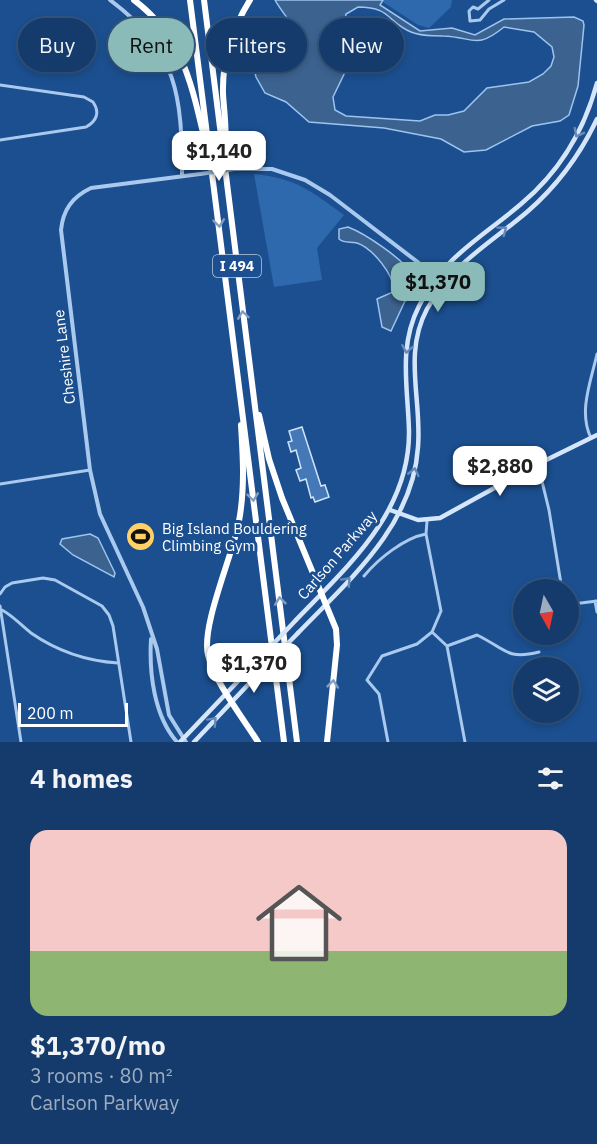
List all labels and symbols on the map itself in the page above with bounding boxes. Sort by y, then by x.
one-way arrow [574,126,585,137]
pin: $1,140 [170,131,268,182]
one-way arrow [212,219,225,228]
one-way arrow [496,226,507,237]
road number: I 494 [213,255,261,277]
pin: $1,370 [389,262,487,313]
street label: Cheshire Lane [49,309,79,405]
one-way arrow [238,310,250,319]
one-way arrow [401,344,414,354]
pin: $2,880 [451,446,549,497]
one-way arrow [407,467,420,477]
one-way arrow [247,492,259,502]
street label: Carlson Parkway [293,506,381,603]
place label: Big Island Bouldering Climbing Gym [162,519,307,555]
sports icon: Big Island Bouldering Climbing Gym [125,521,157,553]
one-way arrow [339,577,350,588]
north arrow [513,579,579,645]
one-way arrow [274,596,286,605]
pin: $1,370 [205,643,303,694]
one-way arrow [326,679,339,688]
scale bar [18,700,128,728]
one-way arrow [206,718,217,728]

